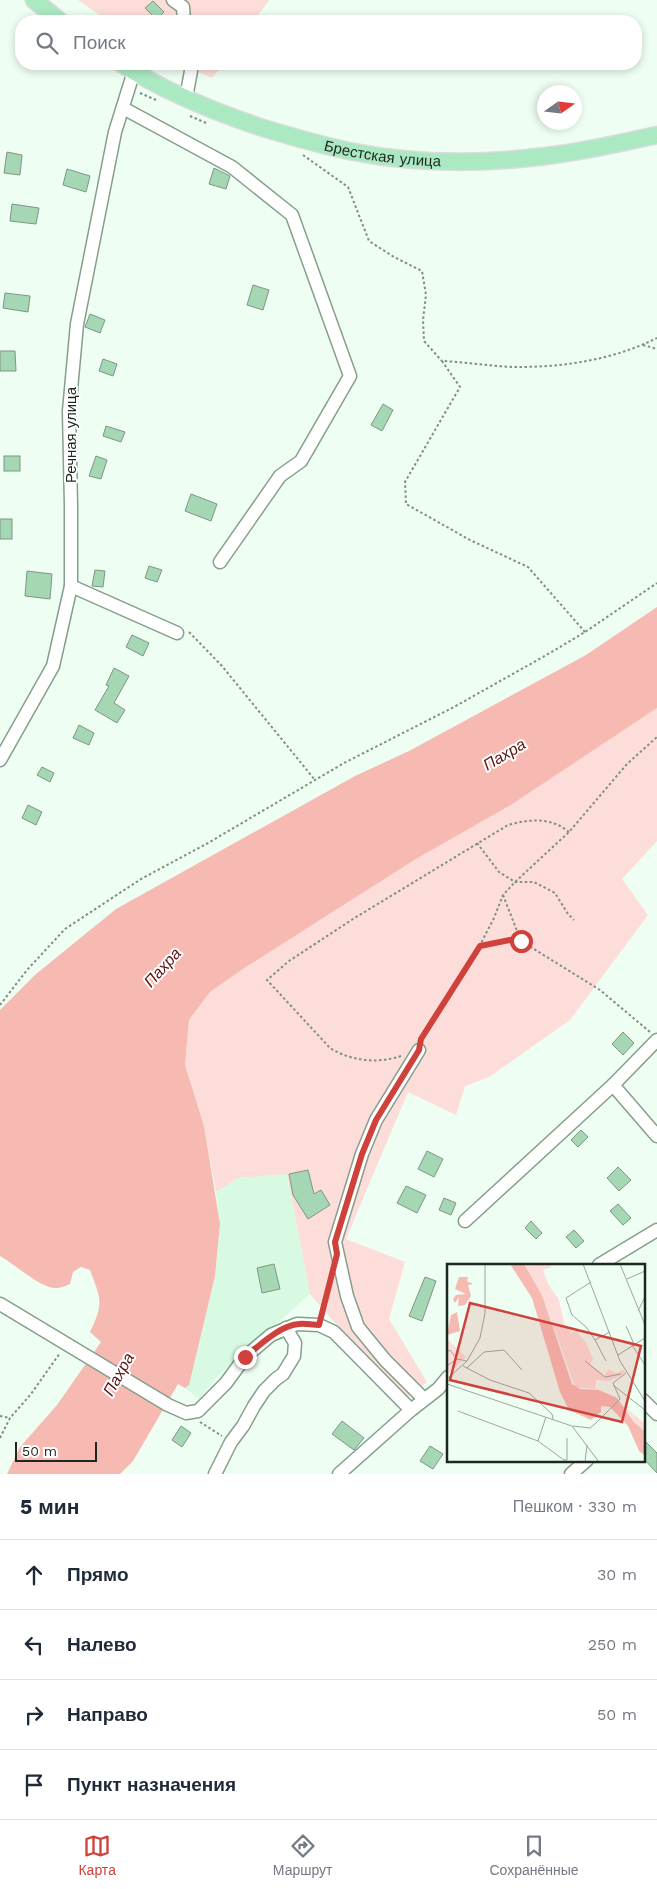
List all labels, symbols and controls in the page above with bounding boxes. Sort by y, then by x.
search box [15,15,642,70]
icon: search [33,29,61,57]
text: Поиск [73,31,126,54]
north arrow [537,85,582,130]
street label: Брестская улица [322,137,442,170]
street label: Речная улица [62,386,80,483]
water label: Пахра [480,734,529,774]
route start [510,930,533,953]
water label: Пахра [140,944,185,991]
inset map [447,1264,644,1462]
route end [234,1346,257,1369]
water label: Пахра [99,1349,138,1399]
scale bar [15,1439,98,1462]
text: 50 m [22,1443,57,1459]
text: 5 мин [20,1494,79,1519]
text: Пешком · 330 m [513,1497,637,1516]
icon: ahead [20,1561,48,1589]
text: Прямо [67,1563,129,1586]
text: 30 m [597,1565,637,1584]
icon: left [20,1631,48,1659]
text: Налево [67,1633,137,1656]
text: 250 m [588,1635,637,1654]
icon: right [20,1701,48,1729]
text: Направо [67,1703,148,1726]
text: 50 m [597,1705,637,1724]
icon: arrive [20,1771,48,1799]
text: Пункт назначения [67,1773,236,1796]
tab: Карта [78,1832,116,1878]
tab: Маршрут [273,1832,333,1878]
tab: Сохранённые [489,1832,579,1878]

